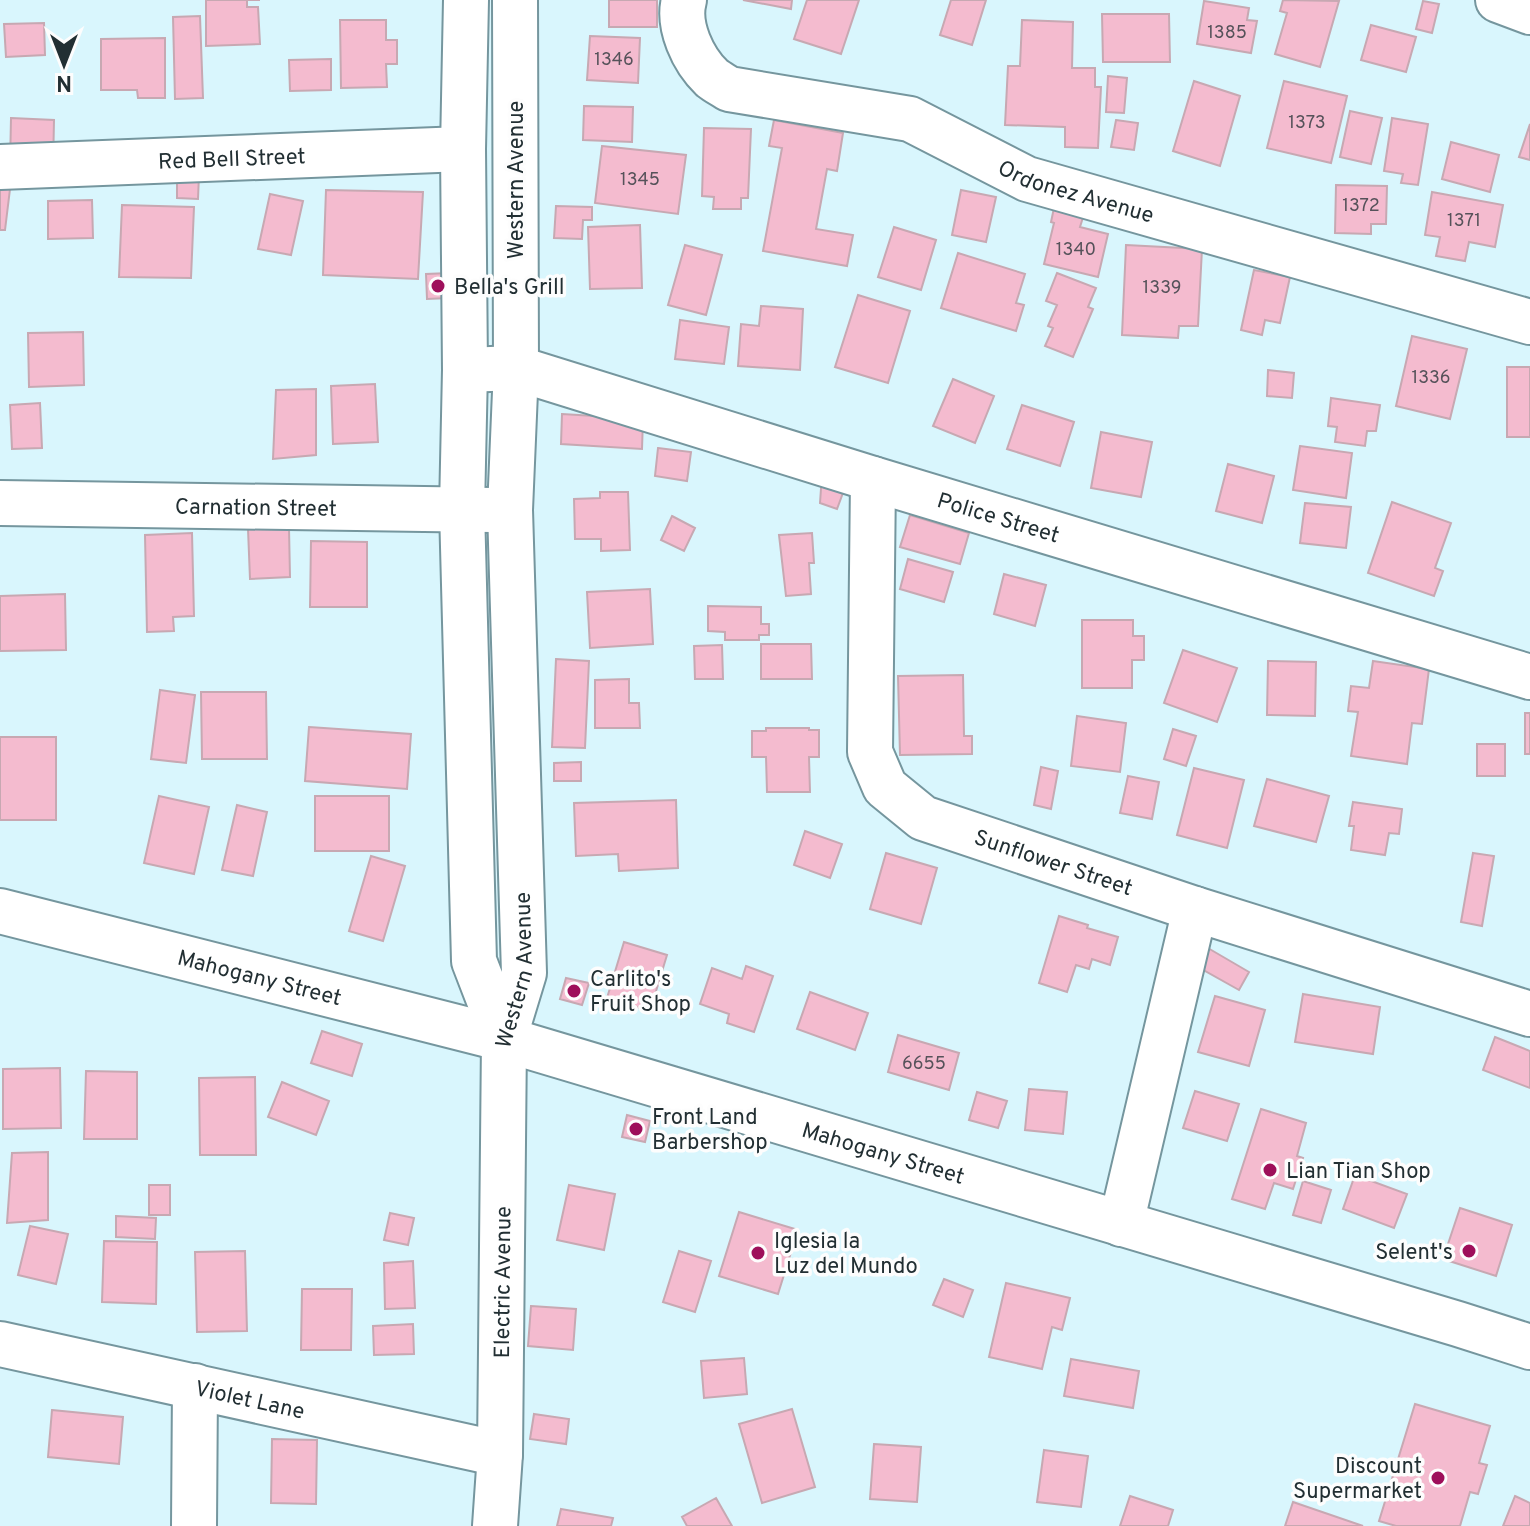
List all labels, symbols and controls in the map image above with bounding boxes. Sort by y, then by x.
house number: 1385 [1207,22,1247,45]
north arrow [24,24,104,104]
house number: 1346 [594,49,634,72]
text: N [56,68,72,95]
street label: Western Avenue [504,101,531,259]
house number: 1373 [1288,112,1326,135]
street label: Red Bell Street [158,144,306,177]
street label: Ordonez Avenue [993,155,1157,230]
house number: 1345 [620,169,660,192]
house number: 1372 [1342,195,1380,218]
house number: 1371 [1447,210,1481,233]
house number: 1340 [1056,239,1096,262]
place label: Bella's Grill [454,275,564,302]
marker: Bella's Grill [429,277,447,295]
house number: 1339 [1143,277,1181,300]
house number: 1336 [1411,367,1451,390]
street label: Police Street [933,488,1062,550]
street label: Carnation Street [175,494,337,524]
street label: Sunflower Street [970,825,1136,903]
street label: Western Avenue [491,891,540,1052]
street label: Mahogany Street [174,946,344,1013]
place label: Carlito's Fruit Shop [590,967,691,1019]
marker: Carlito's Fruit Shop [565,982,583,1000]
house number: 6655 [902,1053,946,1076]
place label: Front Land Barbershop [652,1105,768,1157]
street label: Mahogany Street [798,1118,967,1192]
marker: Front Land Barbershop [627,1120,645,1138]
place label: Lian Tian Shop [1286,1159,1431,1186]
marker: Lian Tian Shop [1261,1161,1279,1179]
street label: Electric Avenue [490,1206,518,1358]
place label: Iglesia la Luz del Mundo [774,1229,918,1281]
place label: Selent's [1375,1240,1453,1267]
marker: Selent's [1460,1242,1478,1260]
marker: Iglesia la Luz del Mundo [749,1244,767,1262]
street label: Violet Lane [192,1376,307,1427]
place label: Discount Supermarket [1293,1454,1422,1506]
marker: Discount Supermarket [1429,1469,1447,1487]

